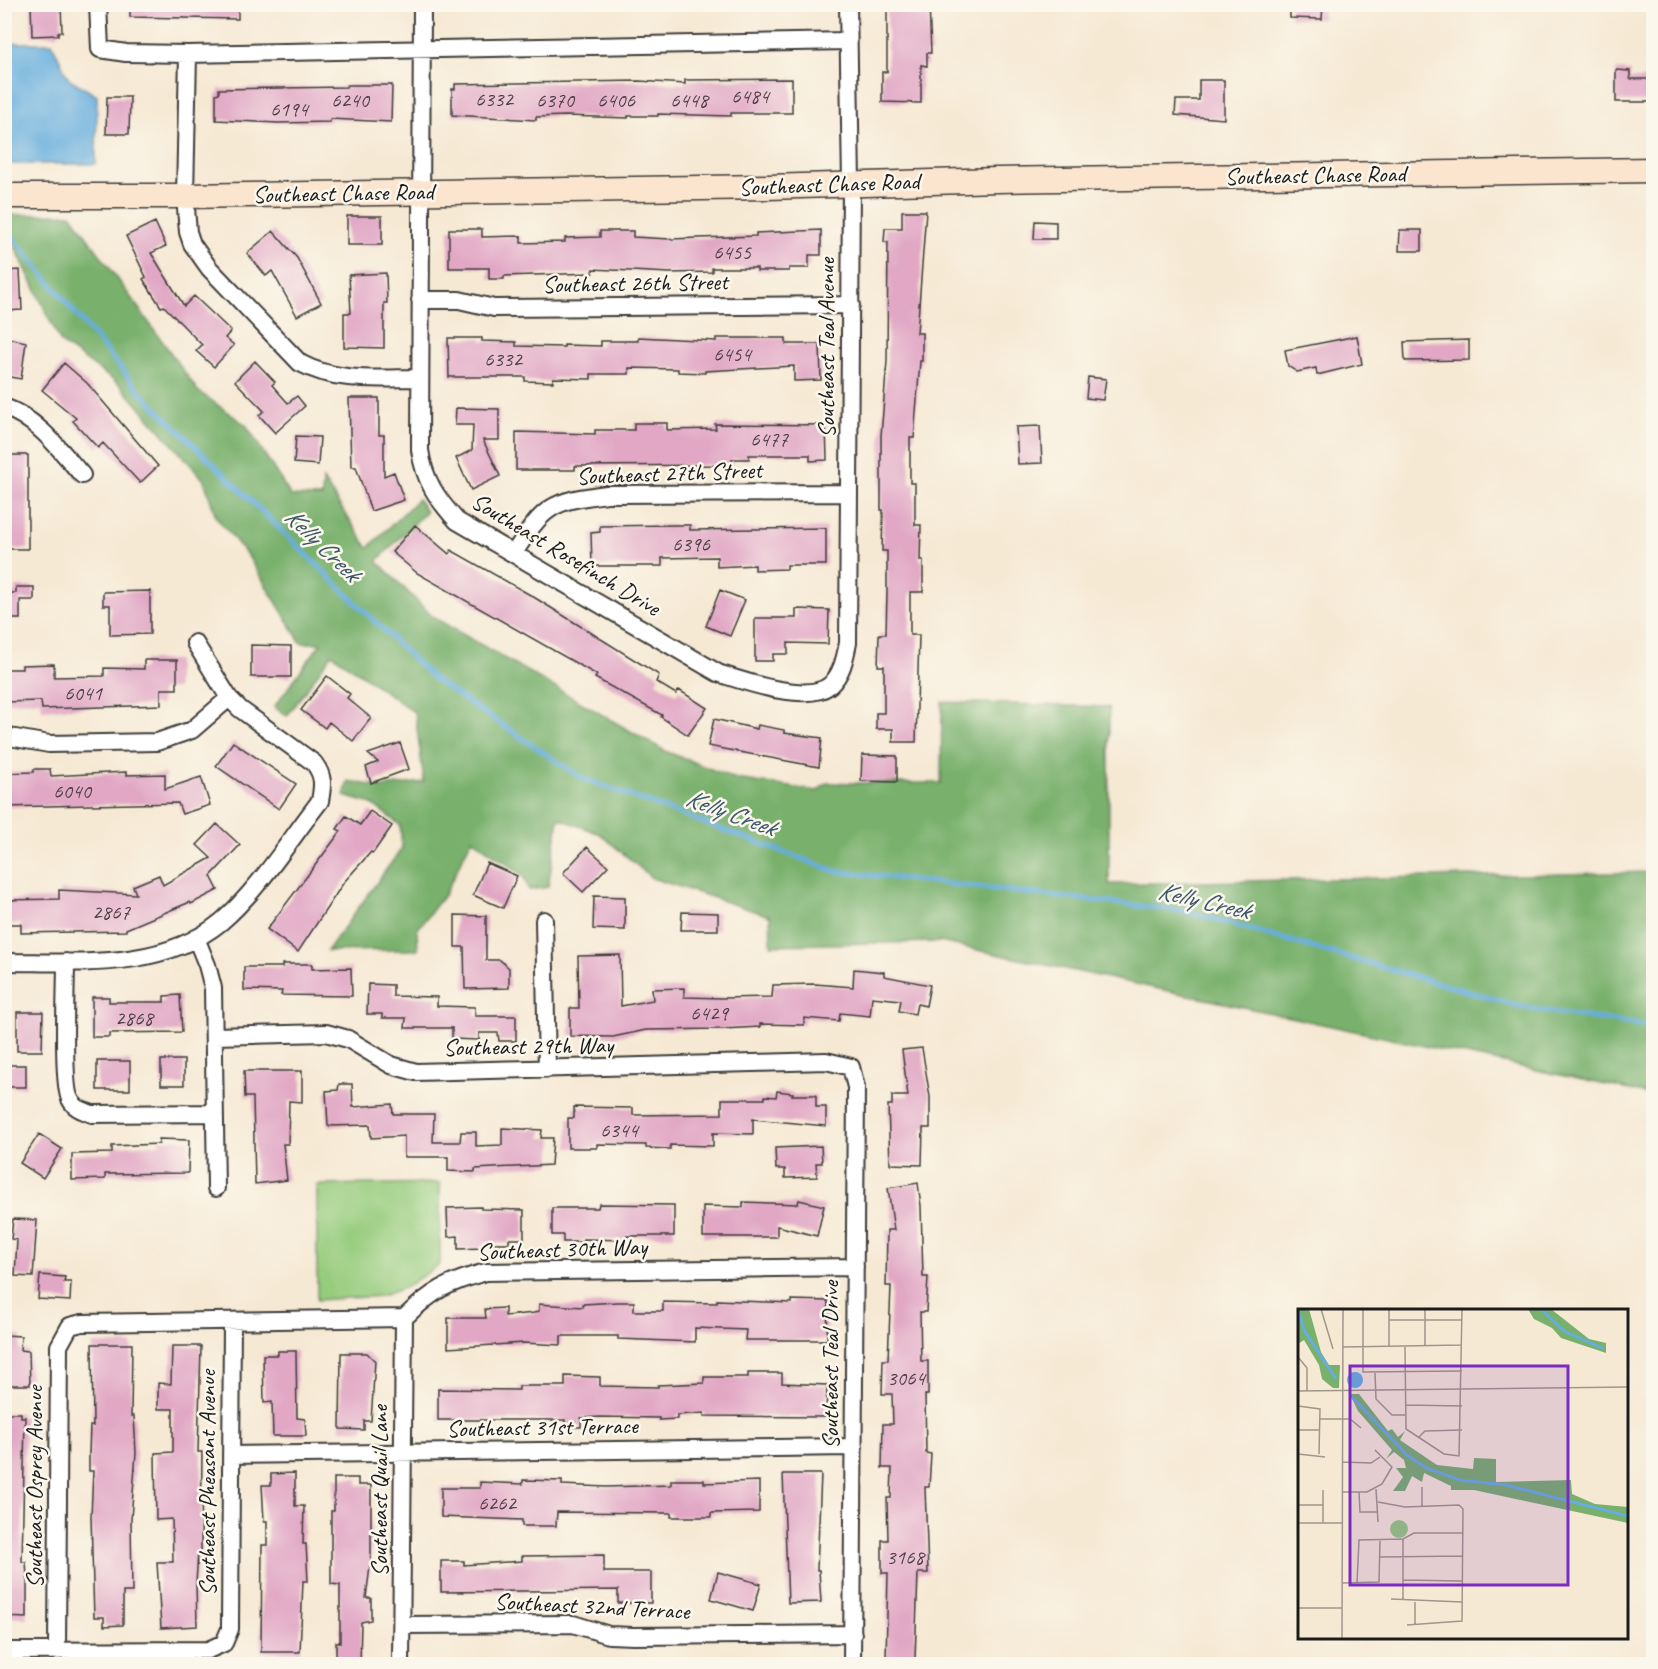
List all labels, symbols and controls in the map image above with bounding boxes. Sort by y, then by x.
house number: 6484 [731,83,771,109]
house number: 6332 [475,86,514,112]
house number: 6240 [331,87,370,113]
house number: 6370 [536,87,575,113]
house number: 6406 [597,87,635,113]
house number: 6448 [670,87,710,113]
house number: 6194 [270,96,310,122]
street label: Southeast Chase Road [1224,158,1409,192]
street label: Southeast Chase Road [738,166,924,202]
street label: Southeast Chase Road [252,176,437,210]
house number: 6455 [713,239,752,265]
street label: Southeast Teal Avenue [811,256,841,438]
street label: Southeast 26th Street [542,266,730,300]
house number: 6454 [713,341,753,367]
house number: 6332 [484,346,523,372]
house number: 6477 [750,426,789,452]
street label: Southeast 27th Street [576,455,764,491]
street label: Southeast Rosefinch Drive [466,486,668,623]
water label: Kelly Creek [278,500,371,592]
house number: 6396 [672,531,710,557]
house number: 6041 [64,680,103,706]
house number: 6040 [53,778,92,804]
water label: Kelly Creek [682,781,784,845]
water label: Kelly Creek [1155,874,1257,928]
house number: 2867 [92,899,131,925]
house number: 6429 [690,1000,729,1026]
house number: 2868 [115,1005,155,1031]
street label: Southeast 29th Way [443,1029,615,1062]
house number: 6344 [600,1117,640,1143]
street label: Southeast 30th Way [477,1231,649,1267]
street label: Southeast Teal Drive [815,1279,845,1449]
inset map [1298,1309,1628,1639]
house number: 3064 [887,1365,927,1391]
street label: Southeast Pheasant Avenue [192,1368,222,1596]
street label: Southeast Osprey Avenue [19,1383,49,1588]
street label: Southeast Quail Lane [364,1403,394,1577]
street label: Southeast 31st Terrace [446,1410,640,1444]
house number: 6262 [478,1490,517,1516]
house number: 3168 [886,1544,926,1570]
street label: Southeast 32nd Terrace [494,1586,692,1626]

